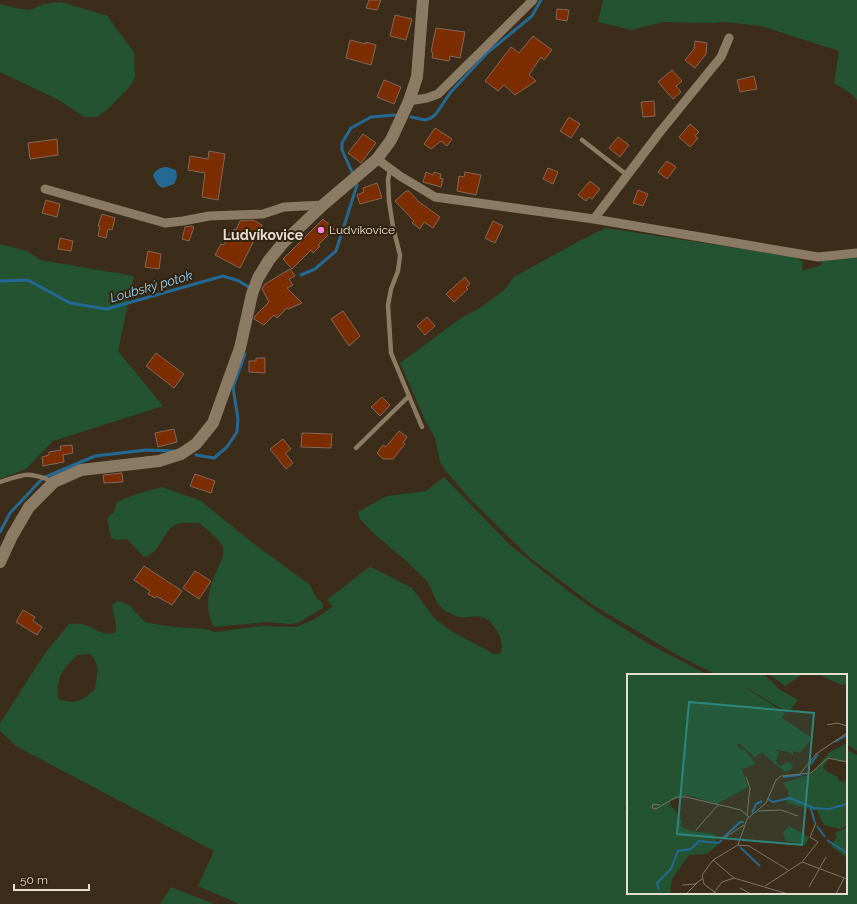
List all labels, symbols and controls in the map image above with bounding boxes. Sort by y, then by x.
place label: Ludvíkovice [329,223,395,237]
marker: Ludvíkovice [316,225,326,235]
district label: Ludvíkovice [223,227,304,243]
water label: Loubský potok [108,268,194,305]
inset map [627,674,847,894]
scale bar [14,866,89,892]
text: 50 m [20,873,48,887]

